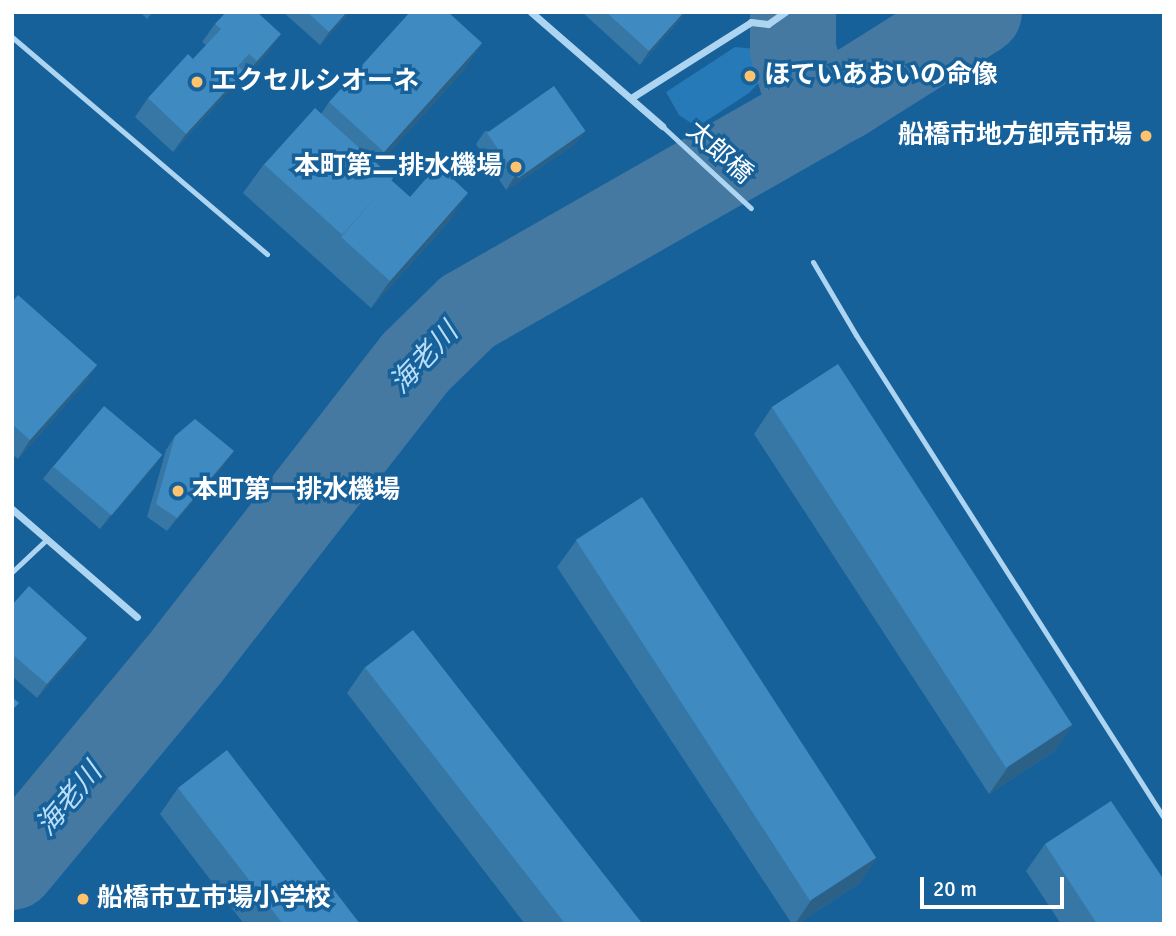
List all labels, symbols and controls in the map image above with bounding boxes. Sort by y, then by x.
place label: ほていあおいの命像 [764,60,998,92]
place label: エクセルシオーネ [211,66,419,98]
marker: ほていあおいの命像 [742,68,758,84]
marker: エクセルシオーネ [189,74,205,90]
street label: 太郎橋 [680,115,758,191]
place label: 船橋市地方卸売市場 [898,120,1132,152]
marker: 船橋市地方卸売市場 [1138,128,1154,144]
place label: 本町第二排水機場 [294,151,502,183]
marker: 本町第二排水機場 [508,159,524,175]
water label: 海老川 [383,316,465,400]
place label: 本町第一排水機場 [192,475,400,507]
marker: 本町第一排水機場 [170,483,186,499]
water label: 海老川 [29,756,109,842]
scale bar [924,862,1068,906]
text: 20 m [933,876,977,902]
place label: 船橋市立市場小学校 [97,883,331,915]
marker: 船橋市立市場小学校 [75,891,91,907]

